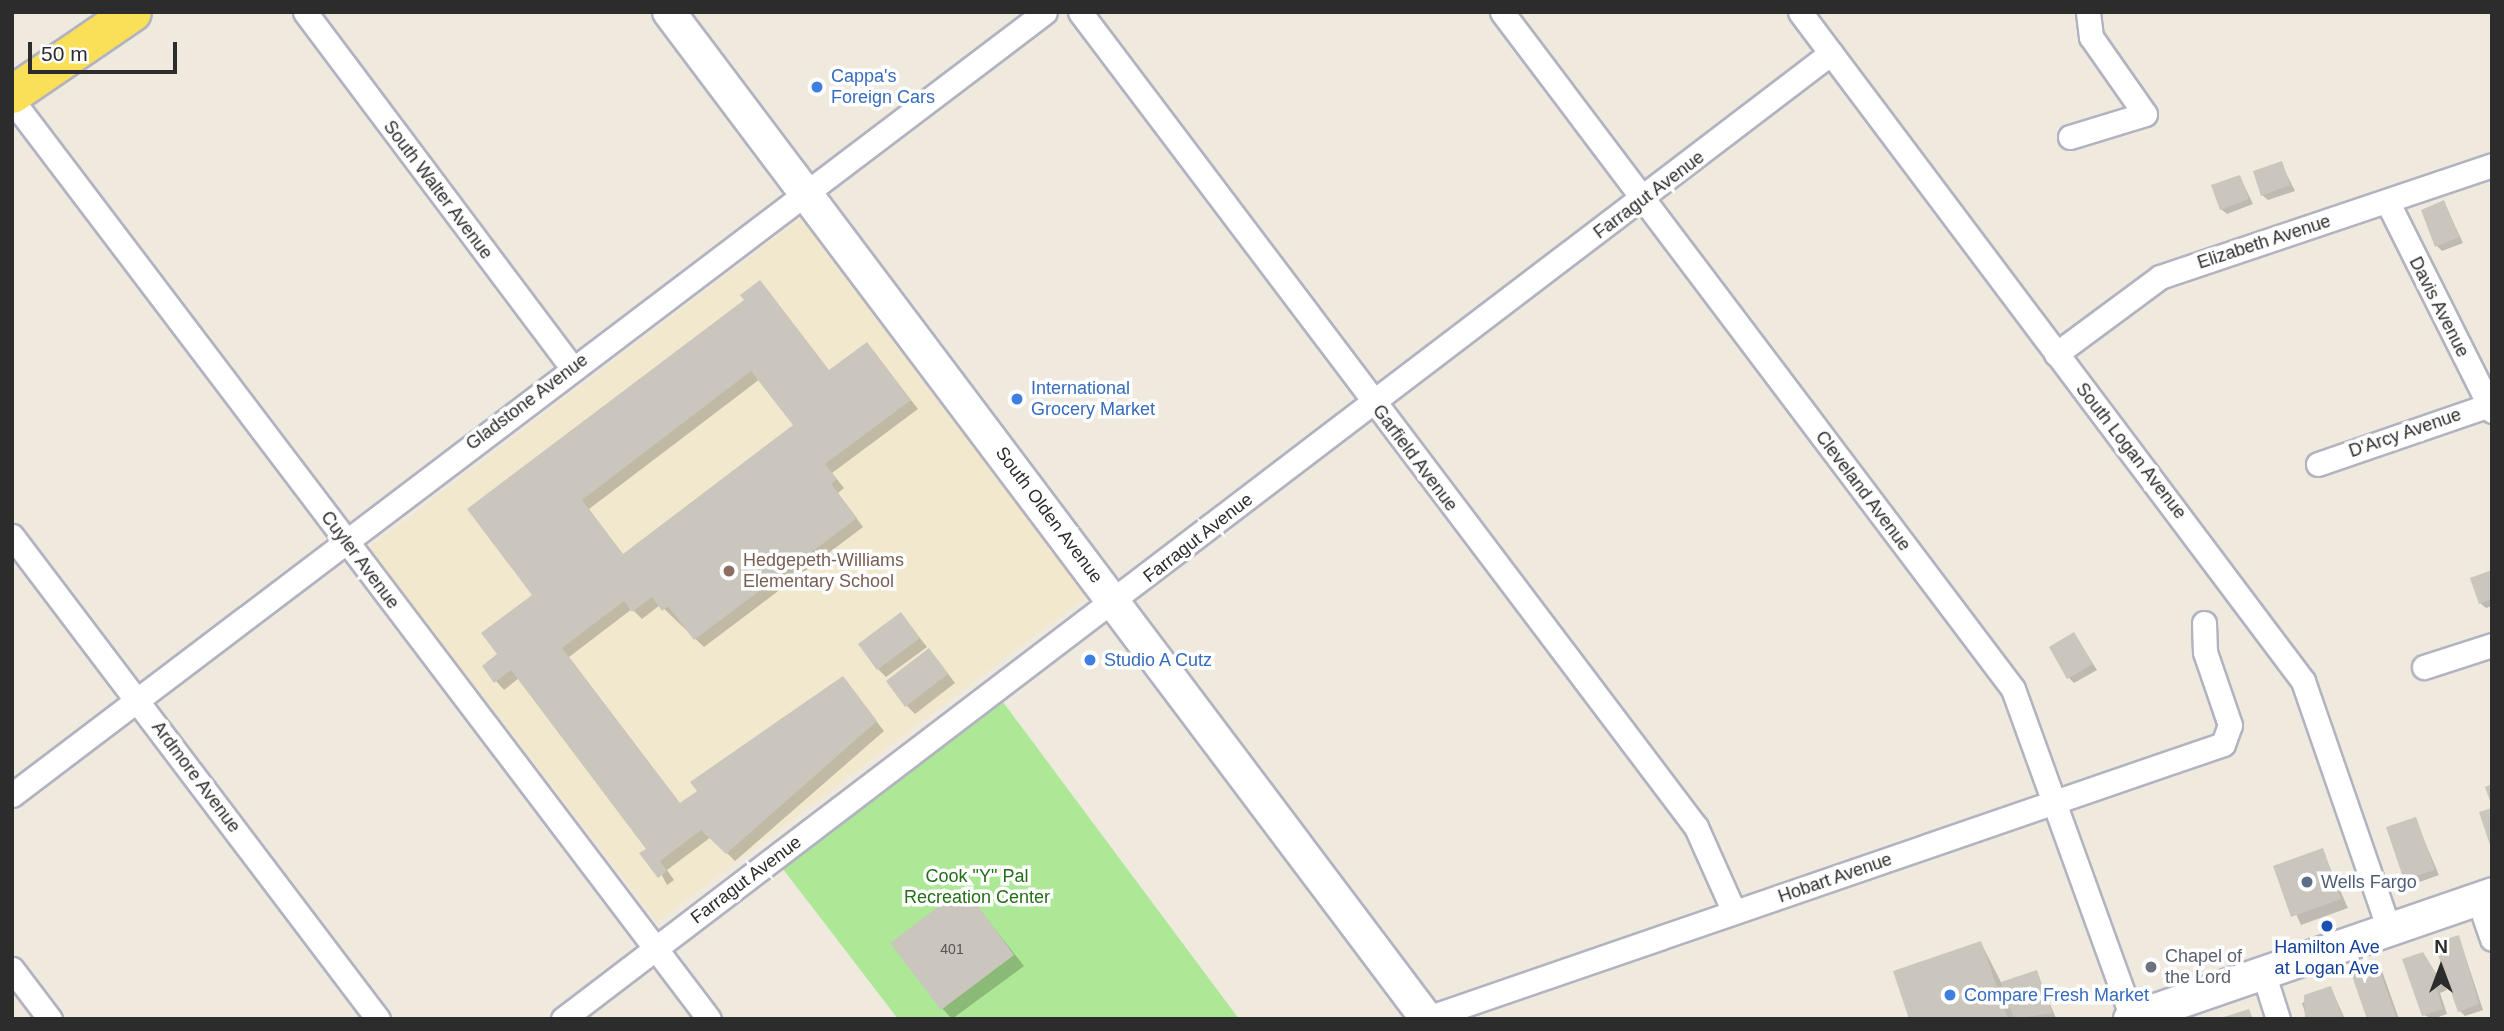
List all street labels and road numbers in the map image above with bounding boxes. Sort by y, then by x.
street label: South Walter Avenue [378,116,498,264]
street label: Farragut Avenue [1589,146,1709,244]
street label: Elizabeth Avenue [2194,210,2334,274]
street label: Davis Avenue [2404,253,2474,361]
street label: Gladstone Avenue [461,349,593,455]
street label: South Logan Avenue [2071,378,2191,524]
street label: Garfield Avenue [1368,400,1462,516]
street label: D'Arcy Avenue [2346,404,2464,462]
street label: Cleveland Avenue [1811,426,1915,556]
street label: South Olden Avenue [990,442,1108,588]
street label: Farragut Avenue [1139,488,1257,588]
street label: Cuyler Avenue [316,506,404,614]
street label: Ardmore Avenue [147,717,245,837]
street label: Farragut Avenue [686,831,806,929]
street label: Hobart Avenue [1775,848,1895,908]

